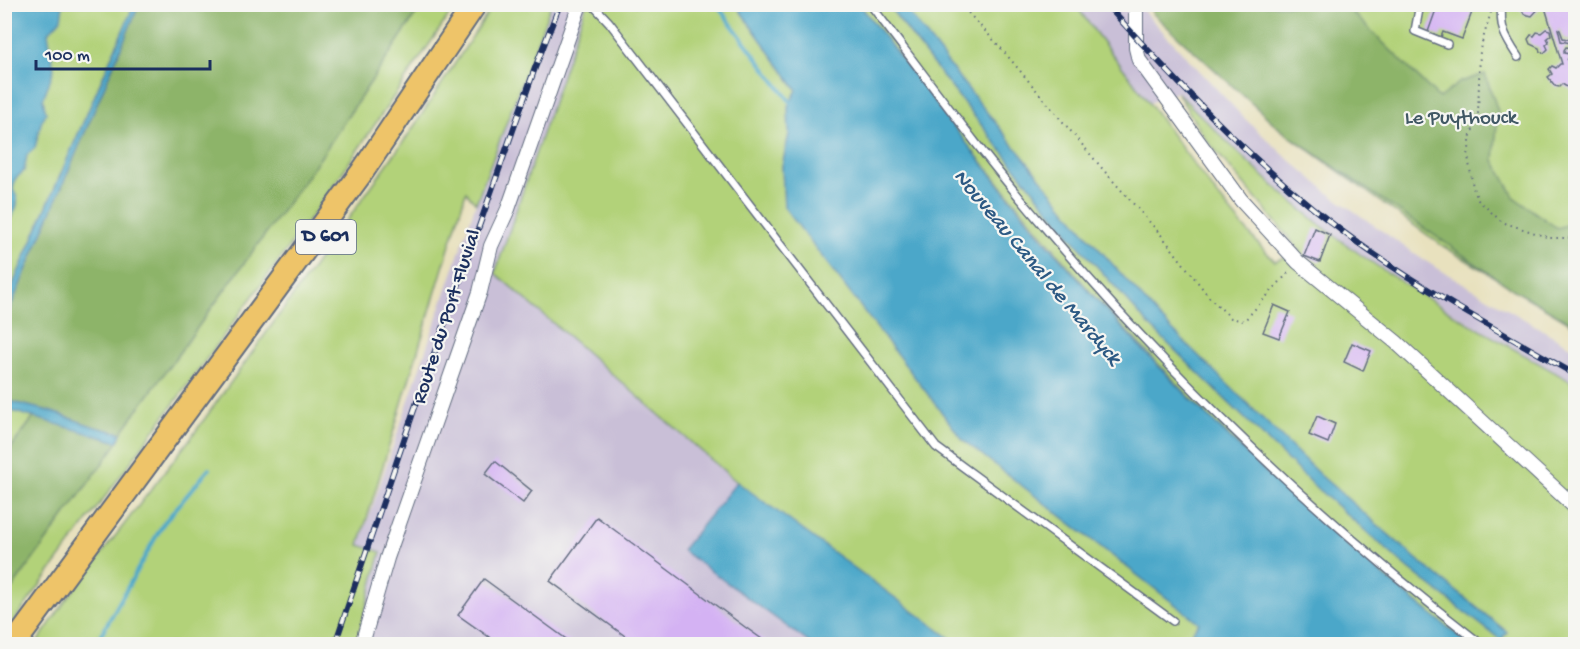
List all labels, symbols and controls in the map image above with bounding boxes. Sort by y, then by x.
scale bar [36,33,210,71]
text: 100 m [44,46,90,67]
park label: Le Puythouck [1405,107,1520,132]
water label: Nouveau Canal de Mardyck [946,165,1127,373]
road number: D 601 [296,220,356,254]
street label: Route du Port Fluvial [408,227,488,407]

